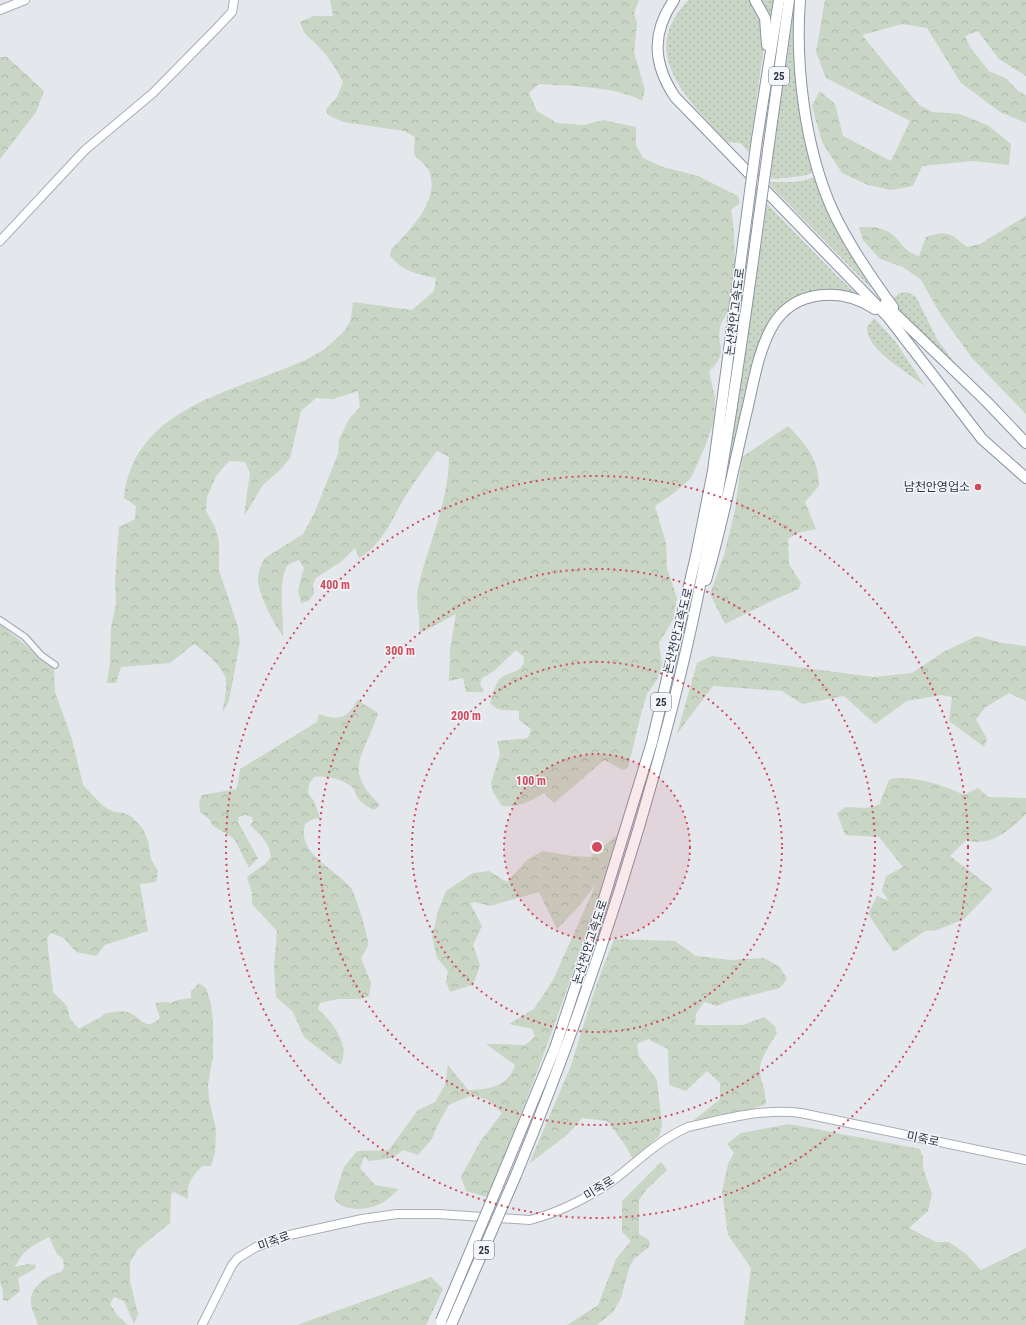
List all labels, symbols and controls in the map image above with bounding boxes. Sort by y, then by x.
road number: 25 [769,67,789,85]
street label: 논산천안고속도로 [723,267,747,357]
place label: 남천안영업소 [904,480,970,494]
marker: 남천안영업소 [973,482,983,492]
text: 400 m [320,578,350,592]
street label: 논산천안고속도로 [661,586,695,676]
text: 300 m [385,644,415,658]
road number: 25 [651,693,671,711]
text: 200 m [451,709,481,723]
text: 100 m [516,774,546,788]
centre of rings [590,840,604,854]
street label: 논산천안고속도로 [570,898,610,986]
street label: 미죽로 [905,1129,941,1149]
street label: 미죽로 [581,1173,617,1203]
street label: 미죽로 [256,1229,292,1253]
road number: 25 [474,1241,494,1259]

